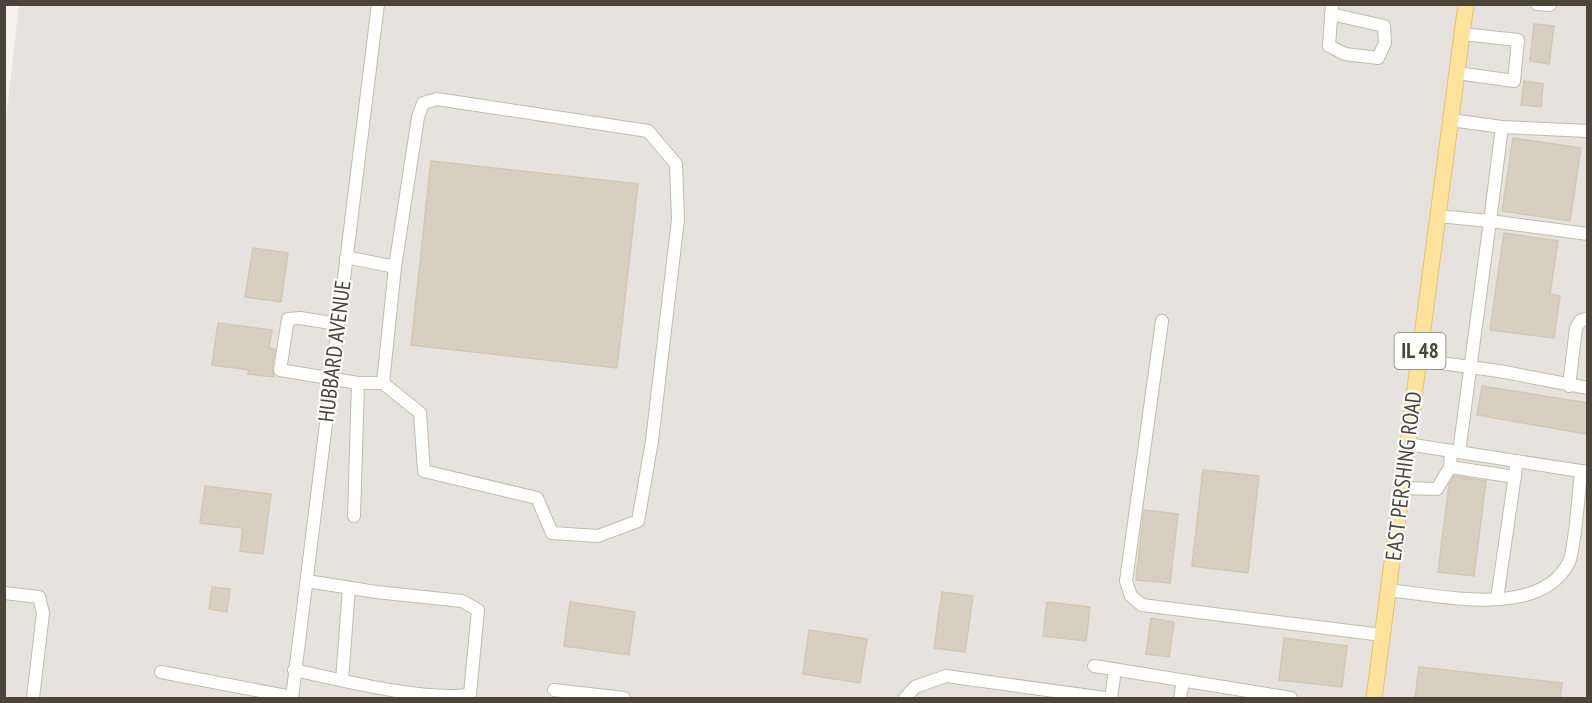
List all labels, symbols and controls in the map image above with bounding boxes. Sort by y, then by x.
street label: HUBBARD AVENUE [311,279,357,423]
road number: IL 48 [1394,333,1446,369]
street label: EAST PERSHING ROAD [1379,390,1427,562]

